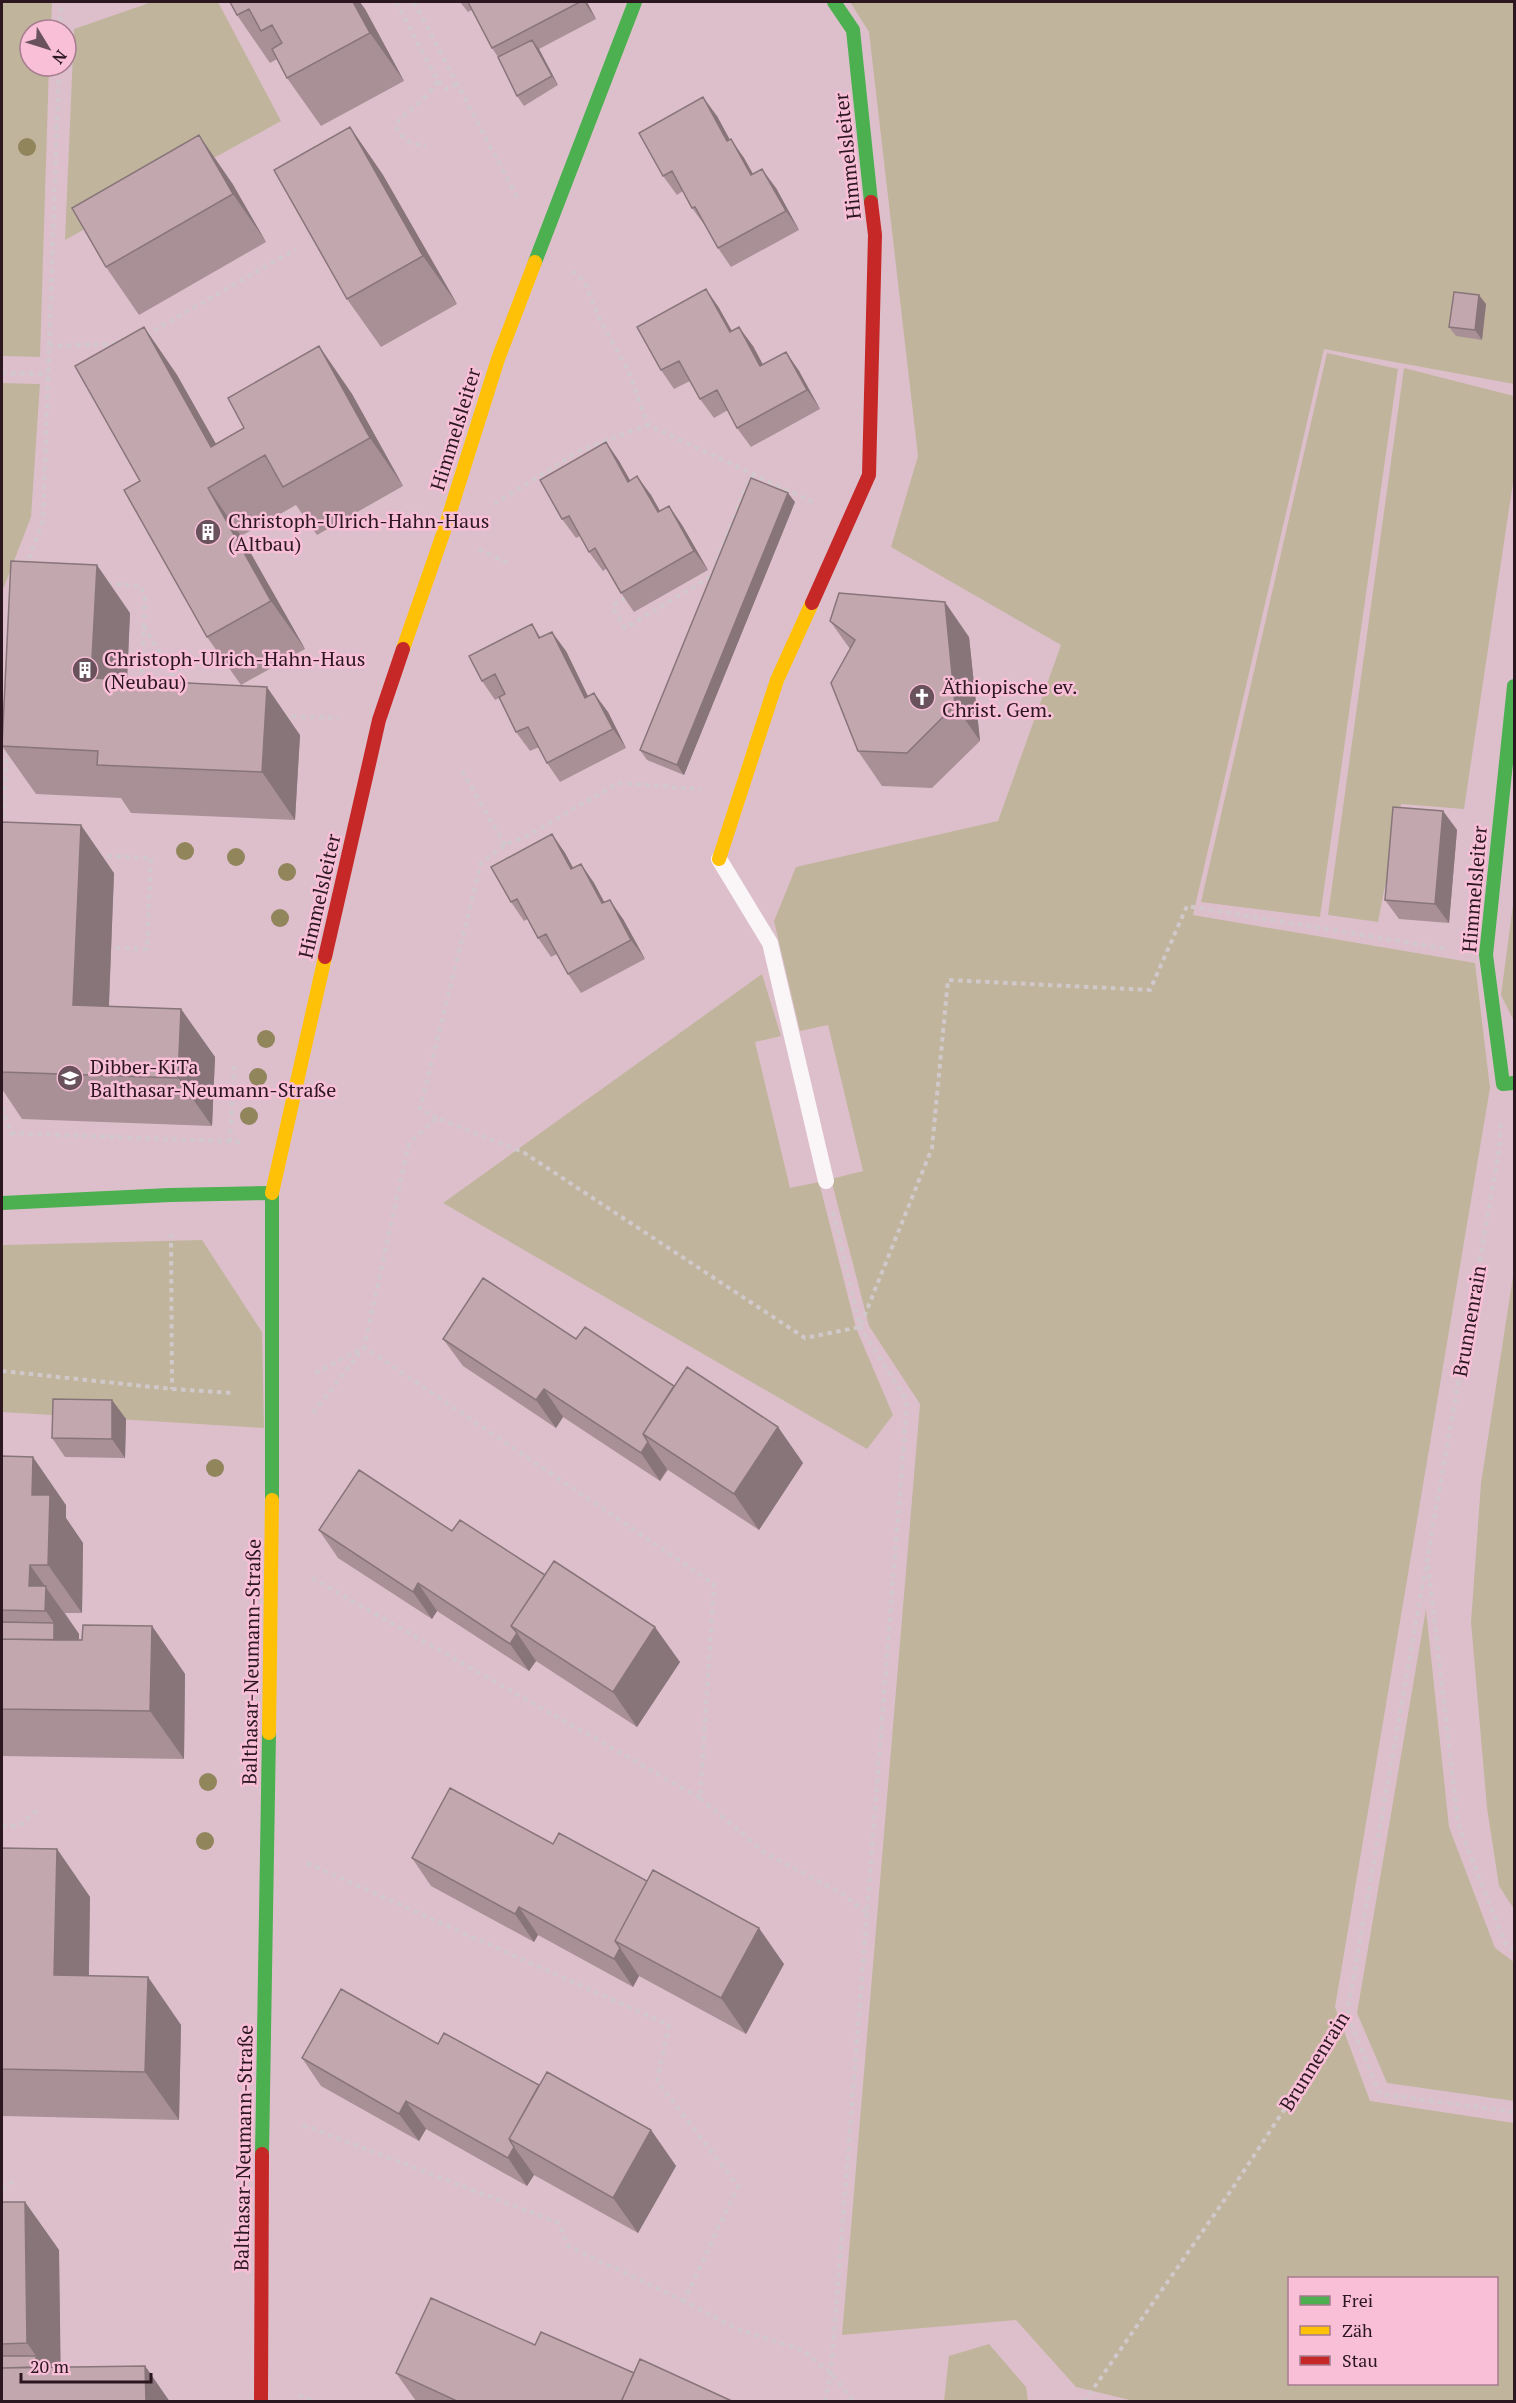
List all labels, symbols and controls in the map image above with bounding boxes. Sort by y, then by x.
north arrow [18,18,78,78]
text: N [47,46,72,69]
street label: Himmelsleiter [827,91,867,221]
street label: Himmelsleiter [424,364,487,494]
place label: Christoph-Ulrich-Hahn-Haus (Altbau) [228,507,489,557]
building icon: Christoph-Ulrich-Hahn-Haus (Altbau) [193,517,223,547]
place label: Christoph-Ulrich-Hahn-Haus (Neubau) [104,645,365,695]
building icon: Christoph-Ulrich-Hahn-Haus (Neubau) [70,655,100,685]
place label: Äthiopische ev. Christ. Gem. [942,673,1078,723]
church icon: Äthiopische ev. Christ. Gem. [907,682,937,712]
street label: Himmelsleiter [1455,824,1493,953]
street label: Himmelsleiter [292,831,347,961]
place label: Dibber-KiTa Balthasar-Neumann-Straße [90,1053,336,1103]
school or university icon: Dibber-KiTa Balthasar-Neumann-Straße [55,1063,85,1093]
street label: Brunnenrain [1446,1263,1492,1379]
street label: Balthasar-Neumann-Straße [235,1539,267,1785]
street label: Brunnenrain [1273,2006,1355,2116]
street label: Balthasar-Neumann-Straße [227,2025,259,2271]
legend [1288,2277,1498,2385]
text: Frei [1342,2288,1373,2312]
text: Zäh [1342,2318,1373,2342]
scale bar [21,2346,152,2384]
text: Stau [1342,2348,1378,2372]
text: 20 m [30,2354,70,2378]

